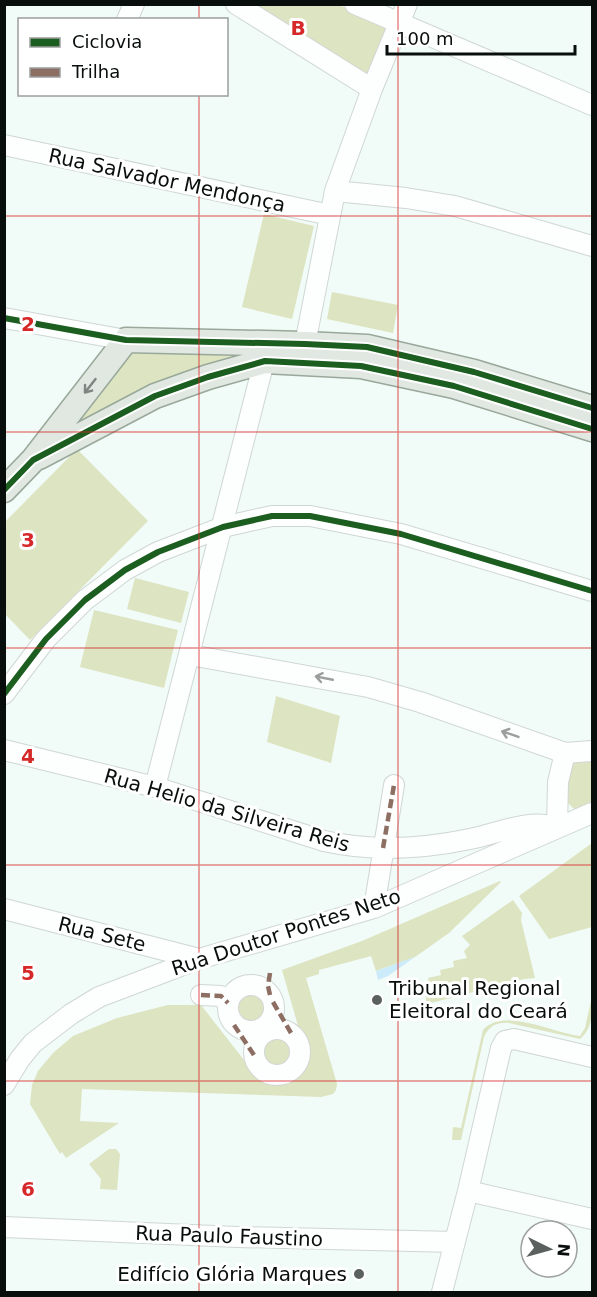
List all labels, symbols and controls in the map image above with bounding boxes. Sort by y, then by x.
text: B [290,16,306,40]
legend [18,18,228,96]
scale bar [387,18,574,56]
text: 100 m [396,28,454,49]
text: Ciclovia [72,31,142,52]
text: Trilha [71,61,120,82]
street label: Rua Salvador Mendonça [46,143,288,217]
text: 2 [21,312,35,336]
one-way arrow [83,378,96,394]
text: 3 [21,528,35,552]
one-way arrow [314,672,334,683]
one-way arrow [501,727,520,738]
text: 4 [21,744,35,768]
street label: Rua Helio da Silveira Reis [101,763,353,857]
street label: Rua Doutor Pontes Neto [168,884,404,980]
street label: Rua Sete [56,912,148,956]
text: 5 [21,961,35,985]
place label: Tribunal Regional Eleitoral do Ceará [388,976,568,1023]
marker: Tribunal Regional Eleitoral do Ceará [370,993,384,1007]
text: 6 [21,1177,35,1201]
north arrow [519,1219,579,1279]
street label: Rua Paulo Faustino [135,1221,323,1251]
text: N [553,1243,573,1258]
place label: Edifício Glória Marques [117,1262,347,1286]
marker: Edifício Glória Marques [352,1267,366,1281]

